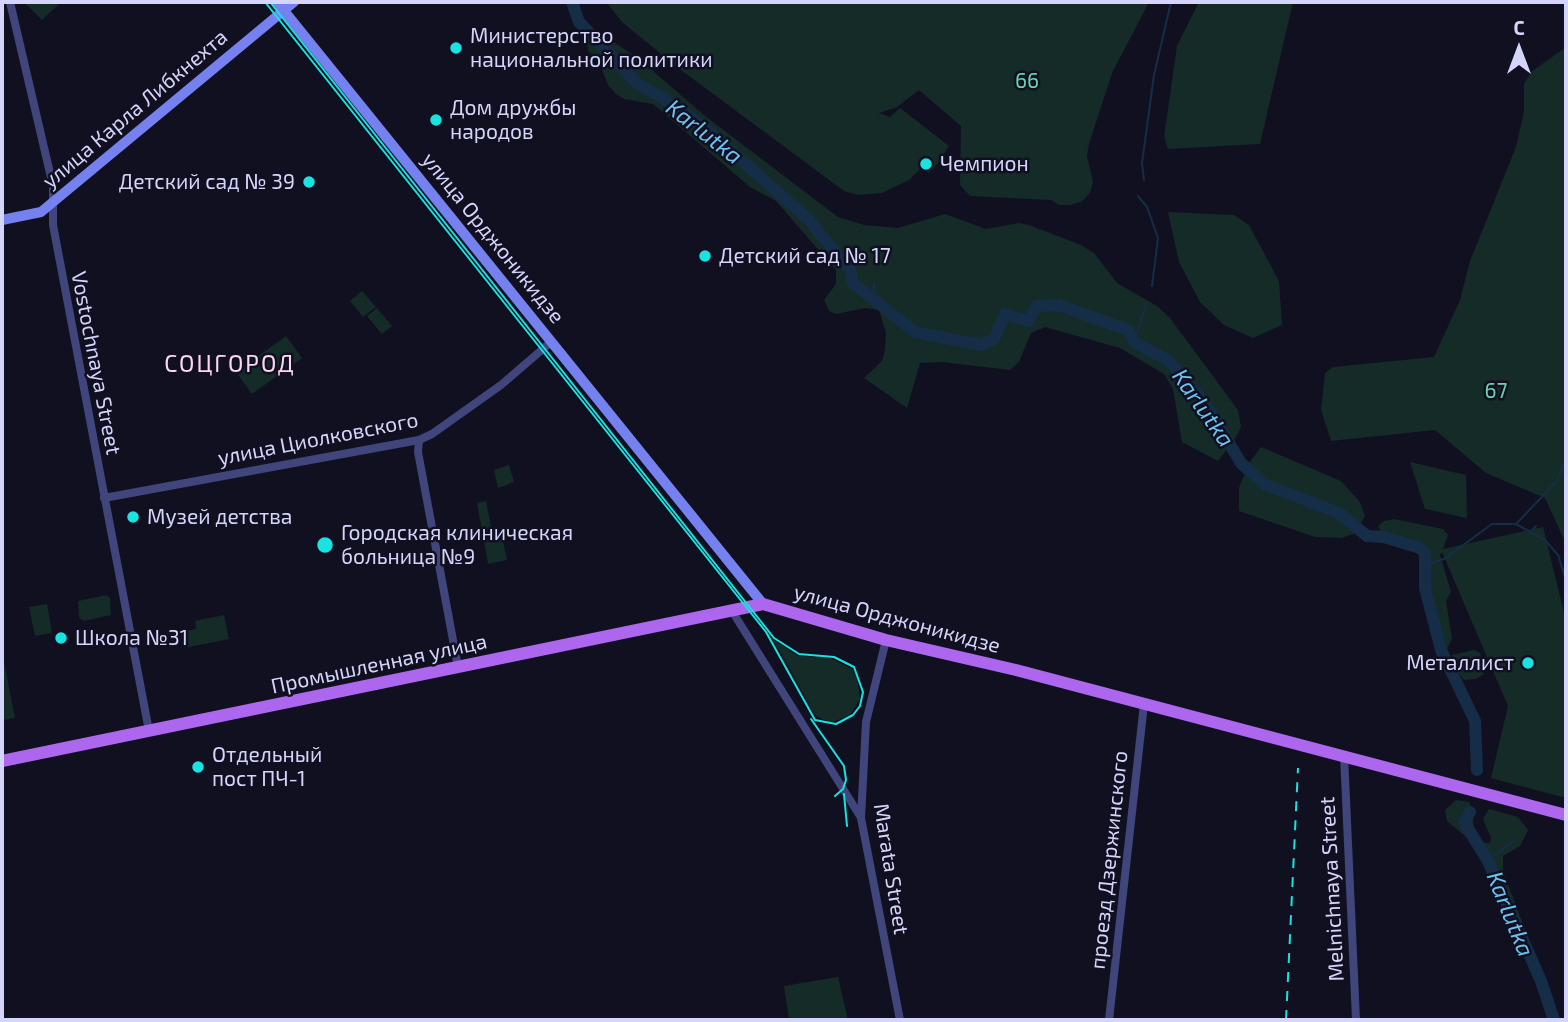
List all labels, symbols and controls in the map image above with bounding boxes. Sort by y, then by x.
north arrow [1484,14,1554,84]
text: С [1513,16,1525,39]
place label: Министерство национальной политики [470,23,713,73]
street label: улица Карла Либкнехта [37,24,233,194]
marker: Министерство национальной политики [448,40,464,56]
park label: 66 [1015,68,1039,94]
water label: Karlutka [660,94,748,170]
place label: Дом дружбы народов [450,95,576,145]
marker: Дом дружбы народов [428,112,444,128]
street label: улица Орджоникидзе [416,147,570,329]
place label: Чемпион [940,151,1029,177]
marker: Чемпион [918,156,934,172]
place label: Детский сад № 39 [119,169,295,195]
marker: Детский сад № 39 [301,174,317,190]
place label: Детский сад № 17 [719,243,891,269]
marker: Детский сад № 17 [697,248,713,264]
street label: Vostochnaya Street [66,269,126,457]
district label: СОЦГОРОД [165,350,295,378]
water label: Karlutka [1166,364,1240,452]
park label: 67 [1485,378,1507,404]
street label: улица Циолковского [216,407,420,471]
place label: Музей детства [147,504,292,530]
marker: Музей детства [125,509,141,525]
place label: Городская клиническая больница №9 [341,520,573,570]
marker: Городская клиническая больница №9 [315,535,335,555]
street label: улица Орджоникидзе [791,579,1003,659]
place label: Школа №31 [75,625,188,651]
street label: Промышленная улица [269,629,489,699]
marker: Школа №31 [53,630,69,646]
place label: Металлист [1406,650,1514,676]
marker: Металлист [1520,655,1536,671]
place label: Отдельный пост ПЧ-1 [212,742,322,792]
street label: проезд Дзержинского [1085,749,1133,971]
marker: Отдельный пост ПЧ-1 [190,759,206,775]
street label: Melnichnaya Street [1315,796,1349,982]
street label: Marata Street [868,802,914,936]
water label: Karlutka [1481,868,1539,960]

